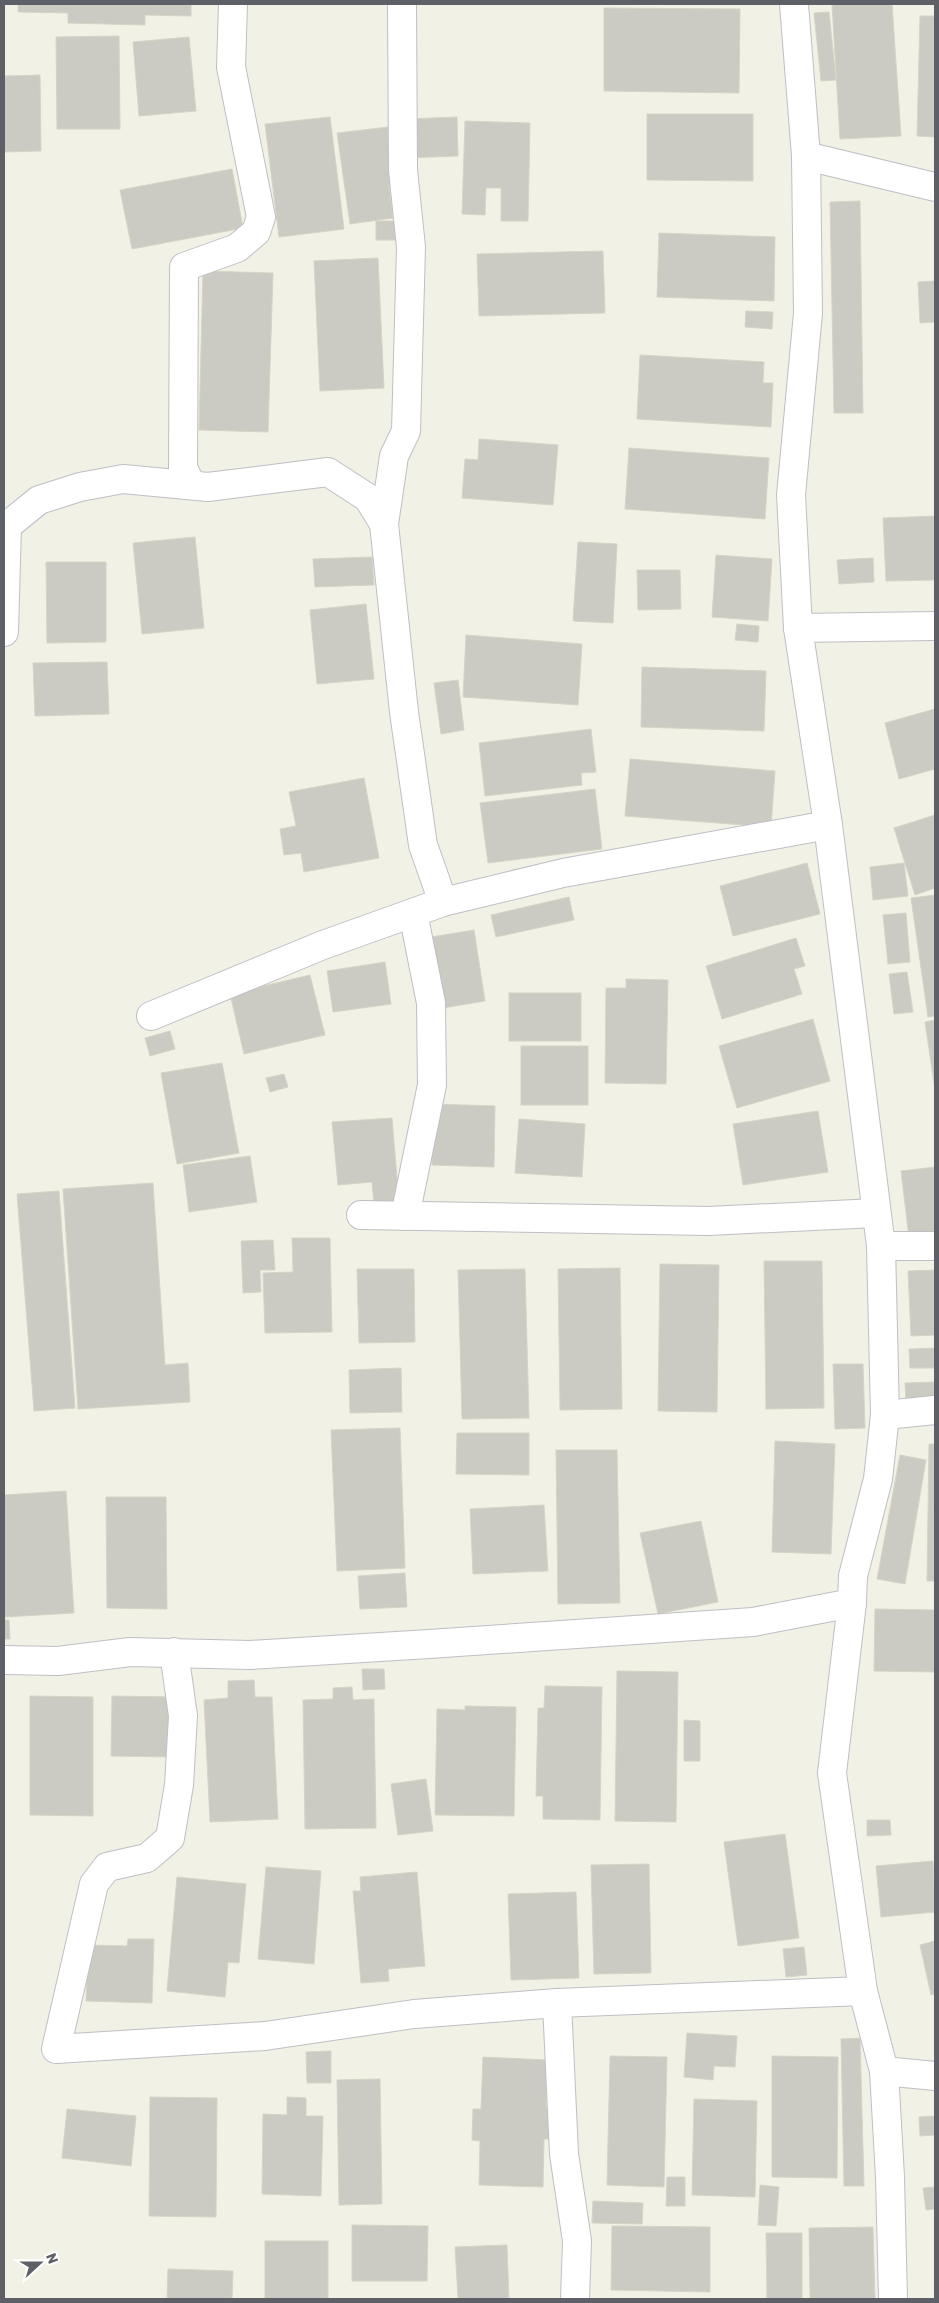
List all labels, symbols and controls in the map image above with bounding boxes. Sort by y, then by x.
north arrow [15,2238,65,2288]
text: N [42,2251,61,2266]

